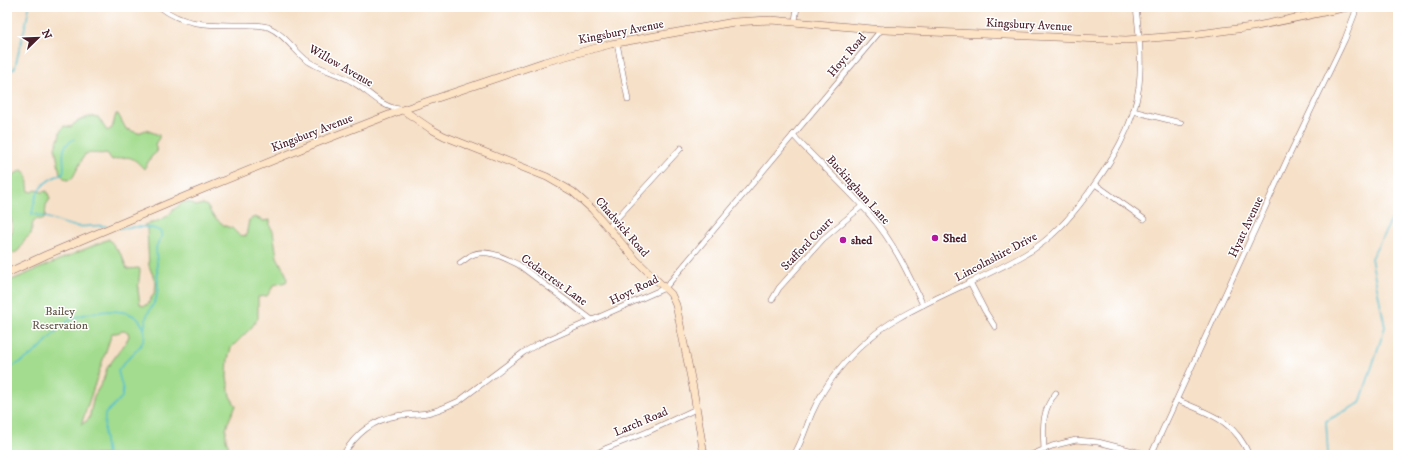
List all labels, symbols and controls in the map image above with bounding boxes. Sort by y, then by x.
street label: Kingsbury Avenue [985,15,1073,35]
street label: Kingsbury Avenue [577,16,665,48]
north arrow [18,18,58,58]
text: N [38,28,54,41]
street label: Hoyt Road [824,30,870,80]
street label: Willow Avenue [305,41,376,90]
street label: Kingsbury Avenue [269,111,355,155]
street label: Buckingham Lane [823,152,893,228]
street label: Chadwick Road [592,194,652,260]
street label: Hyatt Avenue [1225,194,1267,260]
street label: Stafford Court [778,214,836,274]
street label: Lincolnshire Drive [952,229,1040,285]
place label: Shed [943,231,968,246]
place label: shed [851,233,873,248]
marker: Shed [930,233,940,243]
marker: shed [838,235,848,245]
street label: Cedarcrest Lane [518,251,590,309]
street label: Hoyt Road [607,272,661,308]
park label: Bailey Reservation [32,304,89,333]
street label: Larch Road [612,404,670,440]

